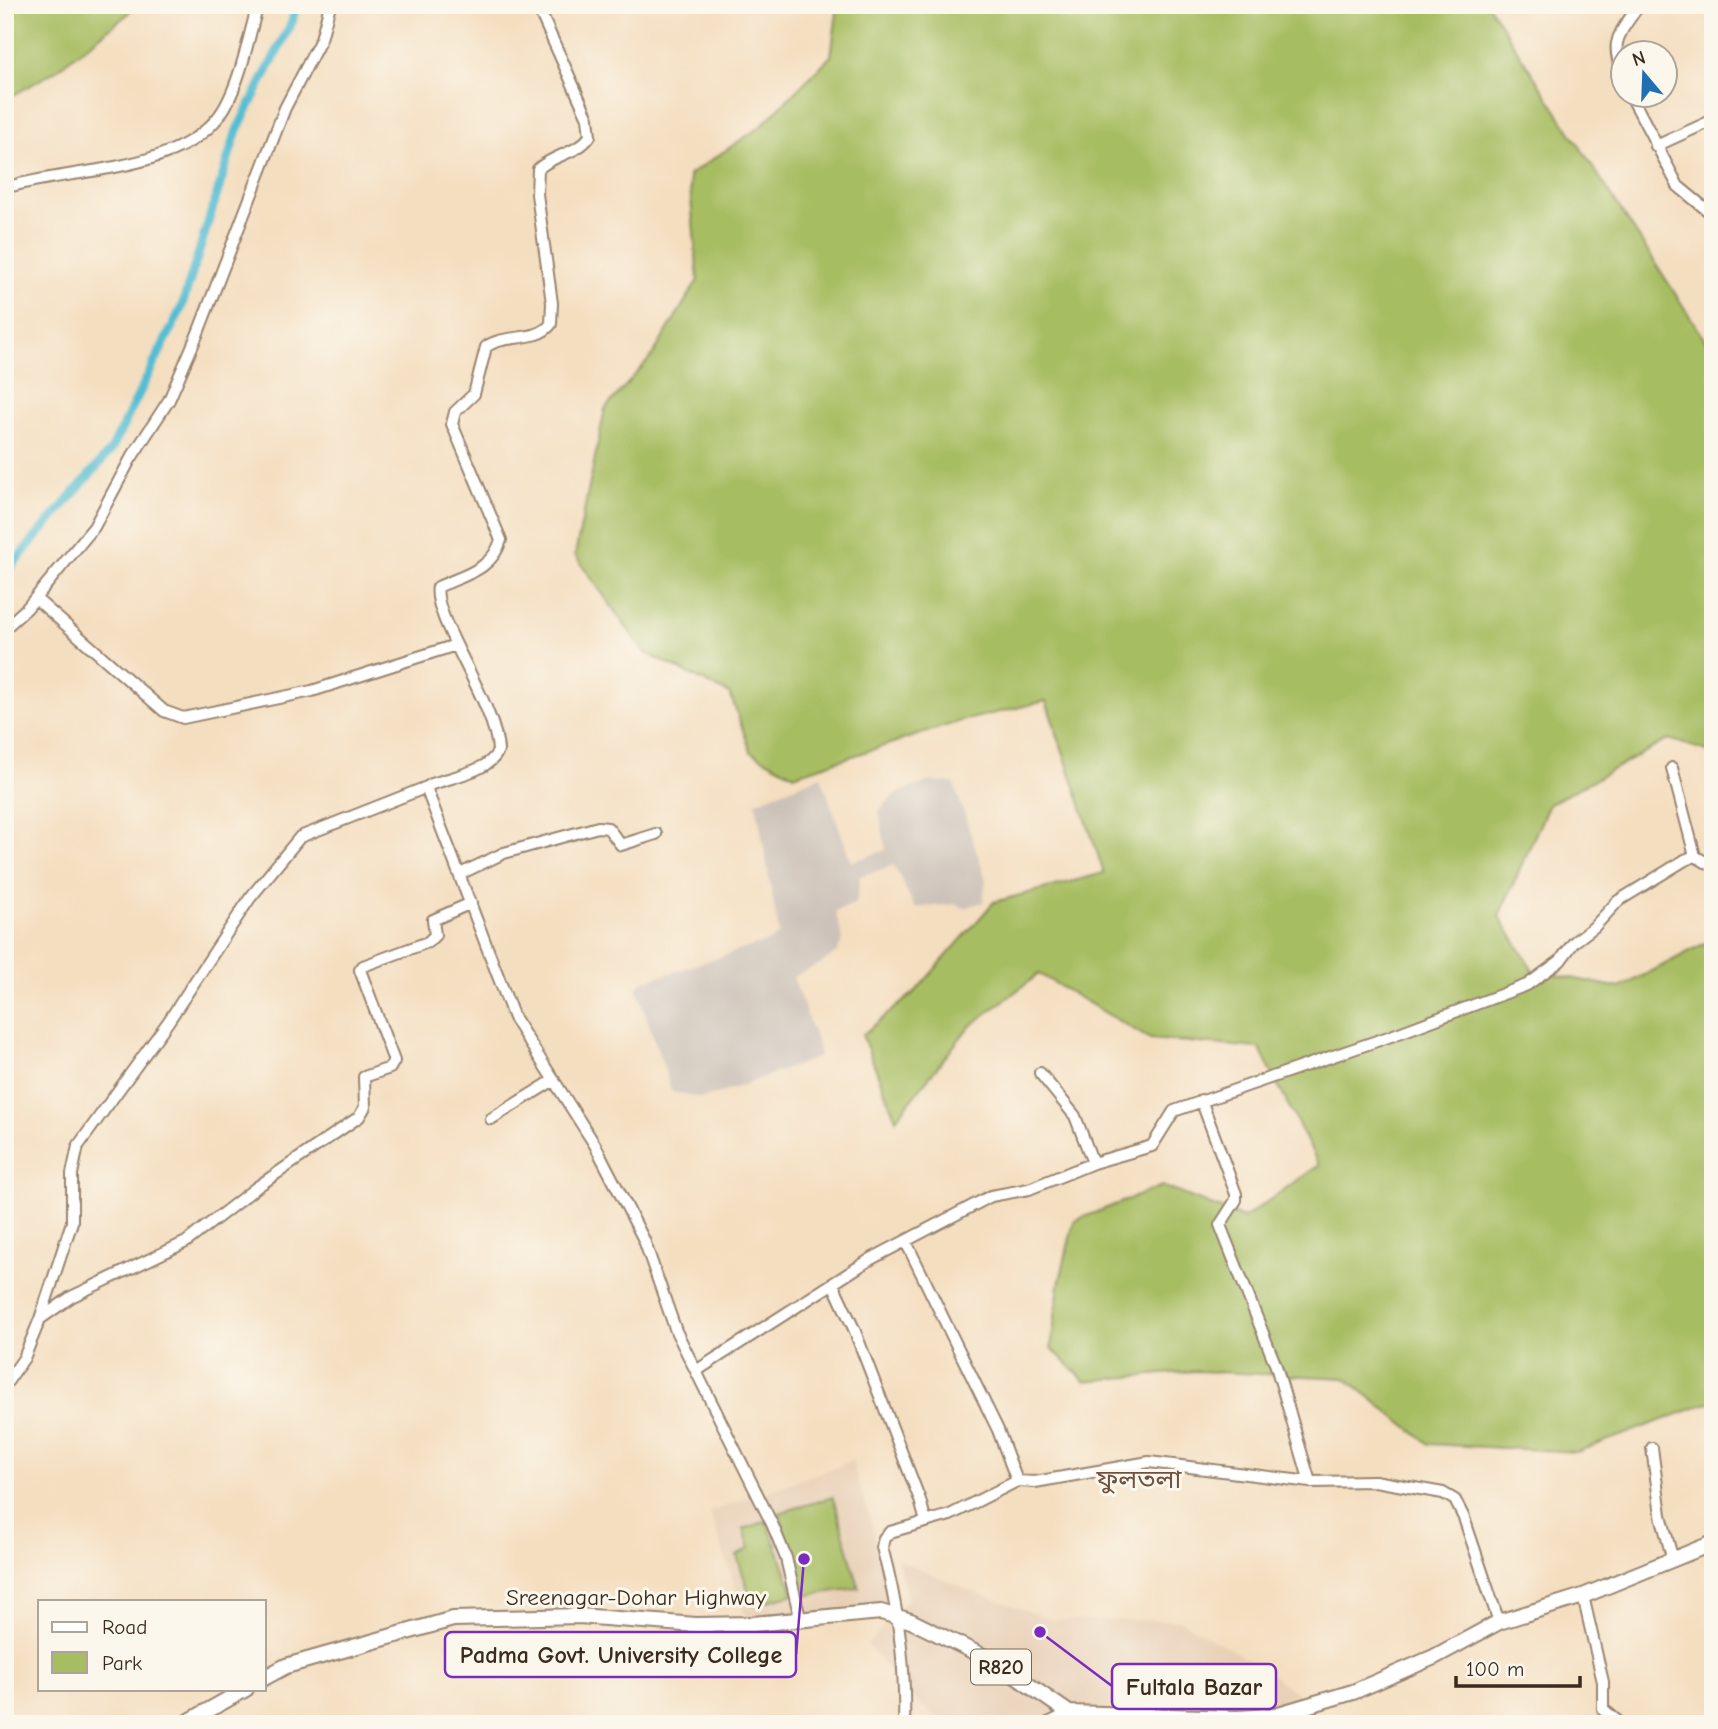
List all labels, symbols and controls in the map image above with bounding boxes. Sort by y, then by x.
north arrow [1610,38,1680,108]
text: N [1629,46,1648,71]
district label: ফুলতলা [1096,1465,1183,1495]
street label: Sreenagar-Dohar Highway [506,1584,767,1611]
legend [38,1600,266,1690]
text: Road [102,1615,147,1639]
callout: Padma Govt. University College [445,1632,796,1677]
text: Padma Govt. University College [460,1641,782,1669]
scale bar [1456,1645,1580,1689]
road number: R820 [971,1650,1031,1684]
text: Park [102,1651,142,1675]
text: 100 m [1466,1657,1524,1681]
callout: Fultala Bazar [1112,1664,1276,1709]
text: Fultala Bazar [1126,1673,1263,1701]

